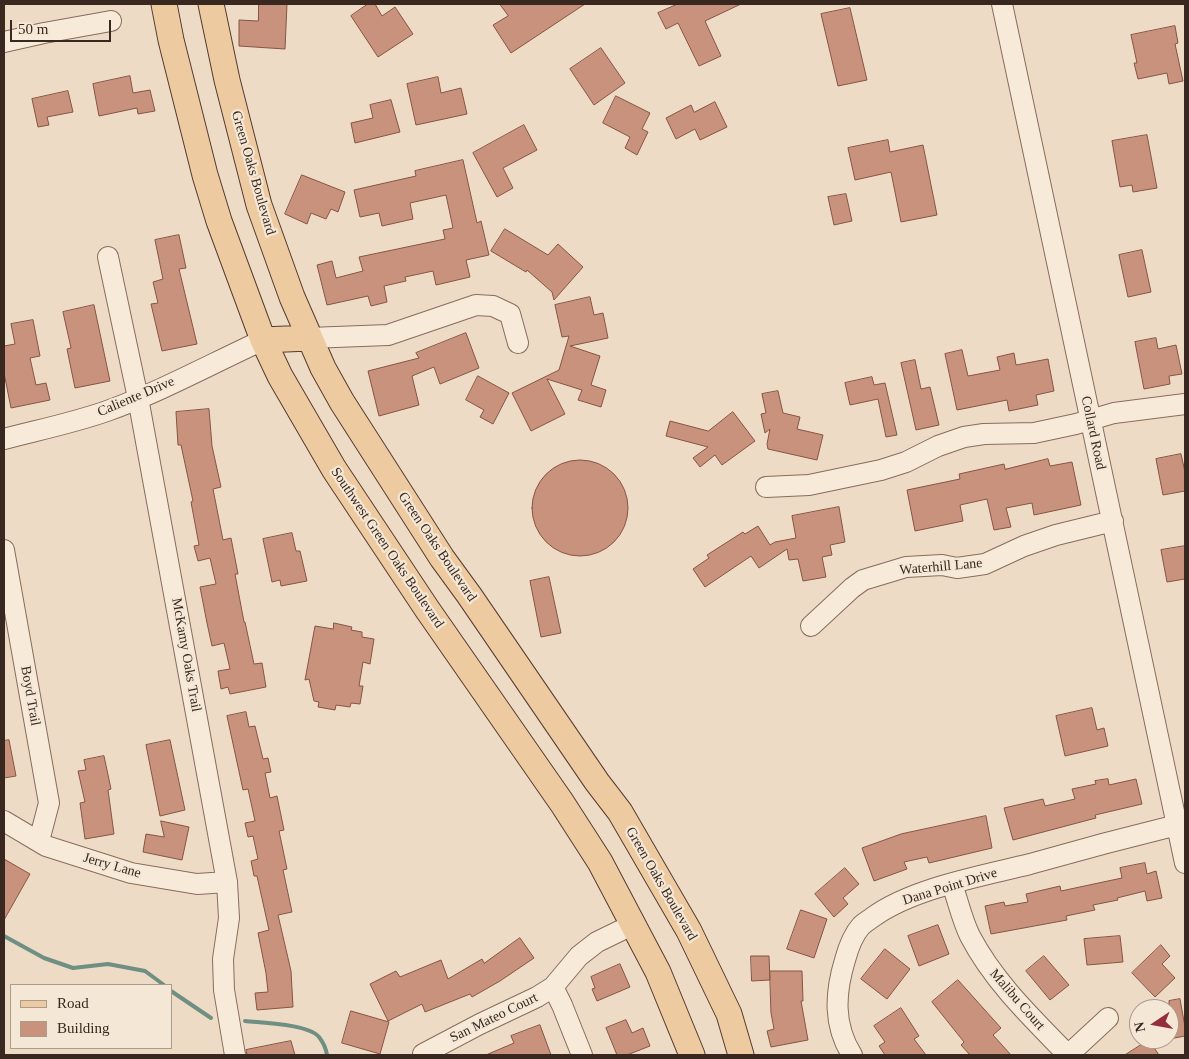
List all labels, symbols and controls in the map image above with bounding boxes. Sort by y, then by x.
scale bar [12,10,114,42]
text: 50 m [18,21,48,37]
street label: Green Oaks Boulevard [227,109,279,237]
street label: Caliente Drive [95,373,177,421]
street label: Collard Road [1077,395,1109,471]
street label: Southwest Green Oaks Boulevard [327,464,447,632]
street label: Green Oaks Boulevard [394,489,480,605]
street label: Waterhill Lane [899,555,983,579]
street label: McKamy Oaks Trail [168,597,204,713]
street label: Boyd Trail [16,665,44,727]
street label: Green Oaks Boulevard [622,824,700,944]
street label: Jerry Lane [81,850,143,882]
street label: Dana Point Drive [901,865,999,909]
street label: Malibu Court [986,966,1048,1034]
legend [10,984,172,1049]
street label: San Mateo Court [447,989,541,1047]
text: Road [57,995,89,1011]
north arrow [1129,999,1179,1049]
text: Building [57,1020,110,1036]
text: N [1131,1021,1148,1034]

